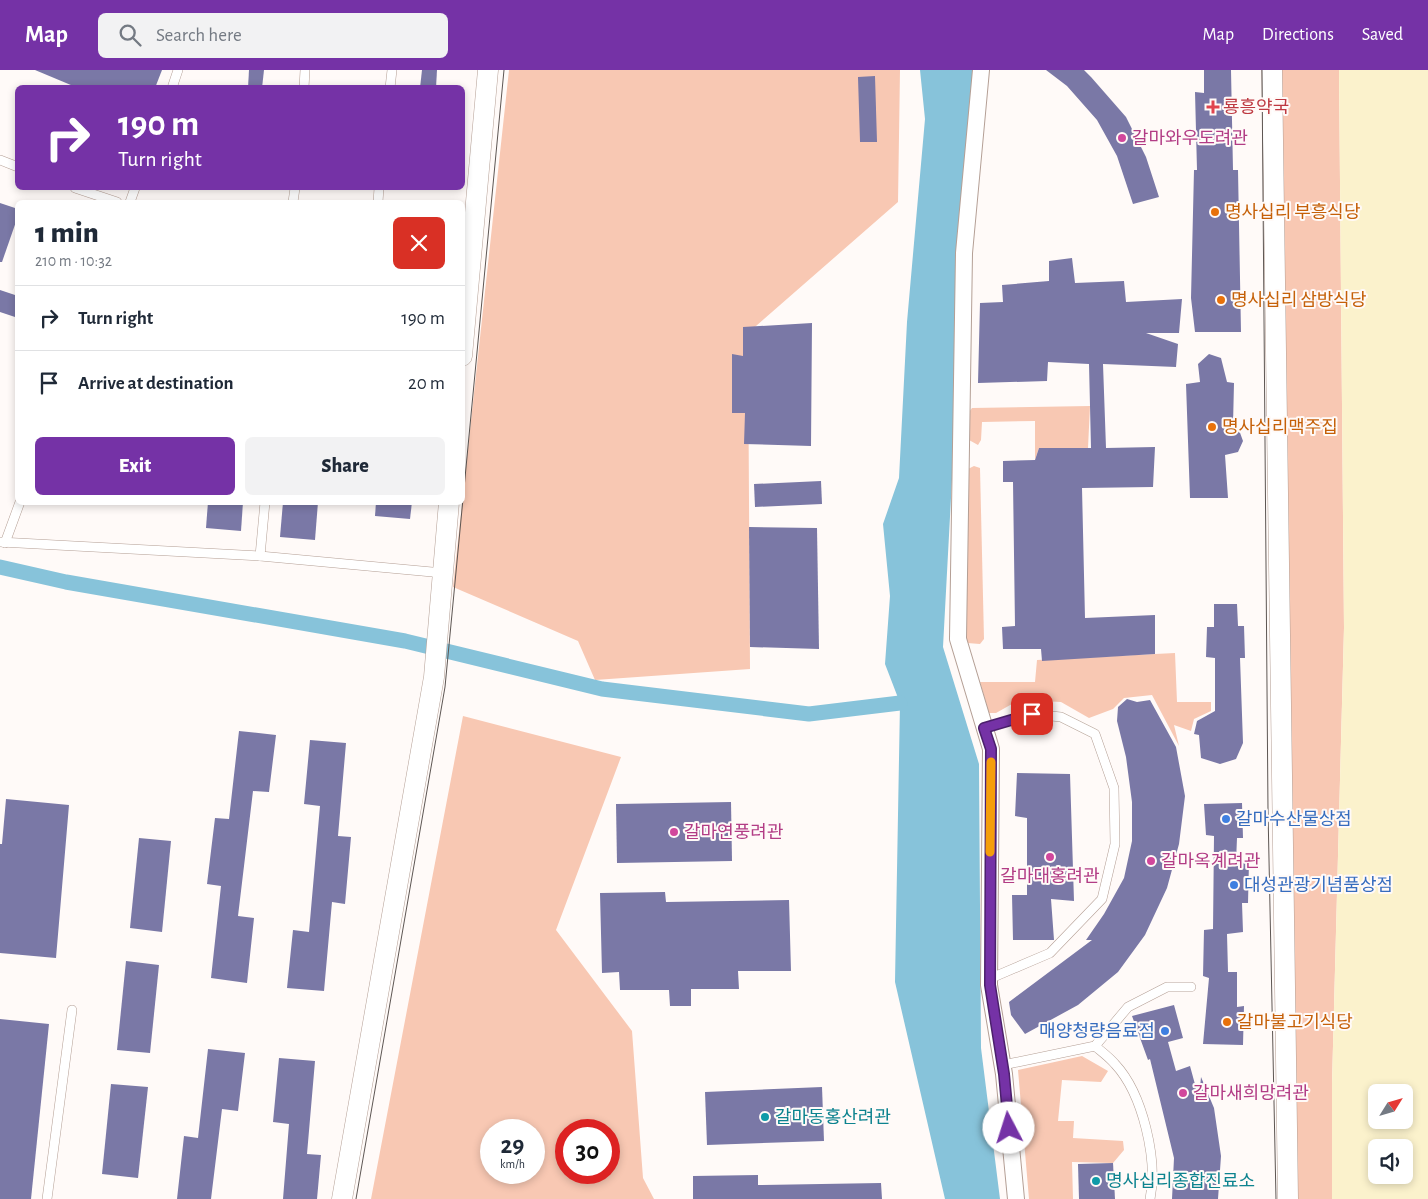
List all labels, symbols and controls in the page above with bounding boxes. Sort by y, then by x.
search box [98,13,448,58]
icon: search [116,21,144,49]
text: Map [25,23,68,47]
text: Search here [156,26,242,45]
text: Map [1203,26,1234,44]
text: Directions [1262,26,1334,44]
text: Saved [1362,26,1403,44]
place label: 룡흥약국 [1223,97,1289,117]
marker: 룡흥약국 [1207,101,1219,113]
icon: right [35,105,100,170]
text: 190 m [118,107,199,142]
place label: 갈마와우도려관 [1132,129,1248,148]
marker: 갈마와우도려관 [1116,132,1128,144]
text: Turn right [118,148,202,170]
place label: 명사십리 부흥식당 [1225,202,1360,222]
marker: 명사십리 부흥식당 [1209,206,1221,218]
button: close [393,217,445,269]
text: 1 min [35,218,99,248]
text: 210 m · 10:32 [35,253,112,269]
place label: 명사십리 삼방식당 [1231,290,1366,310]
marker: 명사십리 삼방식당 [1215,294,1227,306]
icon: right [35,304,63,332]
text: Turn right [78,309,153,328]
text: 190 m [401,309,445,328]
icon: arrive [35,369,63,397]
text: Arrive at destination [78,374,234,393]
text: 20 m [408,374,445,393]
place label: 명사십리맥주집 [1222,417,1338,437]
marker: 명사십리맥주집 [1206,421,1218,433]
button: Exit [35,437,235,495]
button: Share [245,437,445,495]
pin [1011,693,1053,735]
icon: arrive [1018,700,1046,728]
place label: 갈마수산물상점 [1236,809,1352,829]
marker: 갈마수산물상점 [1220,813,1232,825]
place label: 갈마연풍려관 [684,823,784,842]
marker: 갈마연풍려관 [668,826,680,838]
marker: 갈마대홍려관 [1044,851,1056,863]
place label: 갈마옥계려관 [1161,851,1261,871]
marker: 갈마옥계려관 [1145,855,1157,867]
place label: 갈마대홍려관 [1000,866,1100,886]
place label: 대성관광기념품상점 [1244,875,1393,895]
marker: 대성관광기념품상점 [1228,879,1240,891]
place label: 갈마불고기식당 [1237,1012,1353,1032]
marker: 갈마불고기식당 [1221,1016,1233,1028]
place label: 매양청량음료점 [1039,1021,1155,1041]
marker: 매양청량음료점 [1159,1025,1171,1037]
place label: 갈마새희망려관 [1193,1083,1309,1103]
north arrow [1368,1084,1412,1129]
map controls [1368,1084,1413,1184]
marker: 갈마새희망려관 [1177,1087,1189,1099]
position arrow [982,1101,1034,1153]
place label: 갈마동홍산려관 [775,1107,891,1127]
marker: 갈마동홍산려관 [759,1111,771,1123]
speed limit sign: 30 [555,1119,620,1184]
text: 29 [501,1133,524,1158]
button: sound [1368,1139,1413,1184]
text: km/h [500,1158,525,1170]
place label: 명사십리종합진료소 [1106,1171,1255,1191]
marker: 명사십리종합진료소 [1090,1175,1102,1187]

